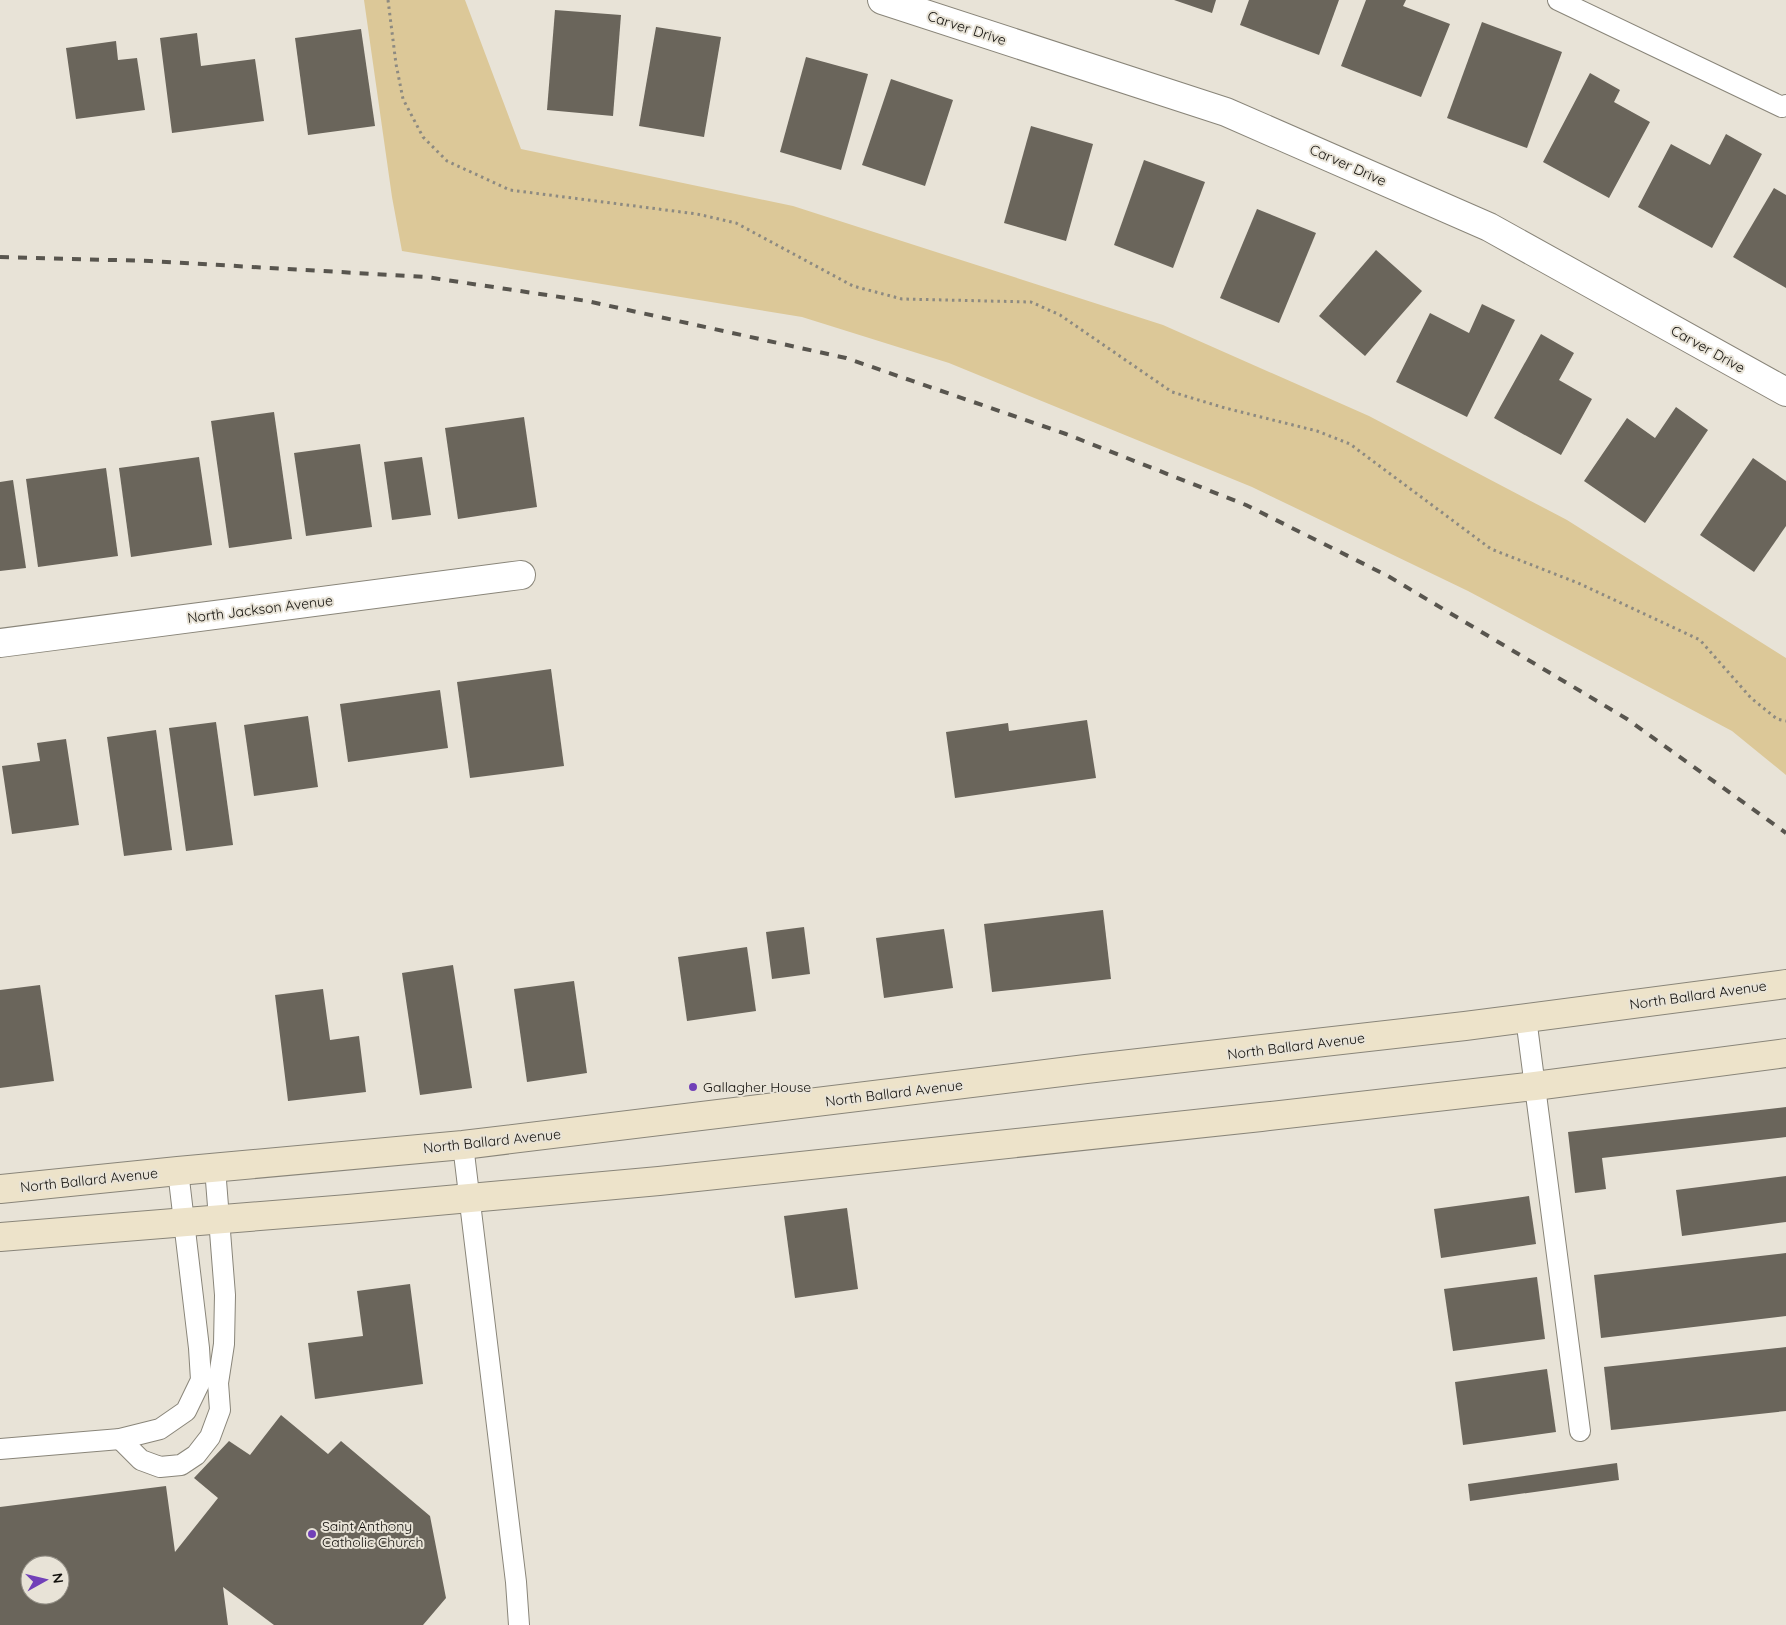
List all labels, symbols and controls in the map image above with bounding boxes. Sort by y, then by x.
street label: Carver Drive [925,7,1009,49]
street label: Carver Drive [1307,140,1389,190]
street label: Carver Drive [1668,321,1748,377]
street label: North Jackson Avenue [186,591,334,627]
street label: North Ballard Avenue [1628,976,1768,1014]
street label: North Ballard Avenue [1226,1029,1366,1063]
street label: North Ballard Avenue [824,1076,964,1110]
place label: Gallagher House [703,1078,811,1096]
marker: Gallagher House [687,1081,699,1093]
street label: North Ballard Avenue [422,1125,562,1157]
street label: North Ballard Avenue [19,1164,159,1196]
place label: Saint Anthony Catholic Church [322,1517,423,1551]
marker: Saint Anthony Catholic Church [306,1528,318,1540]
north arrow [20,1555,70,1605]
text: N [48,1572,68,1585]

